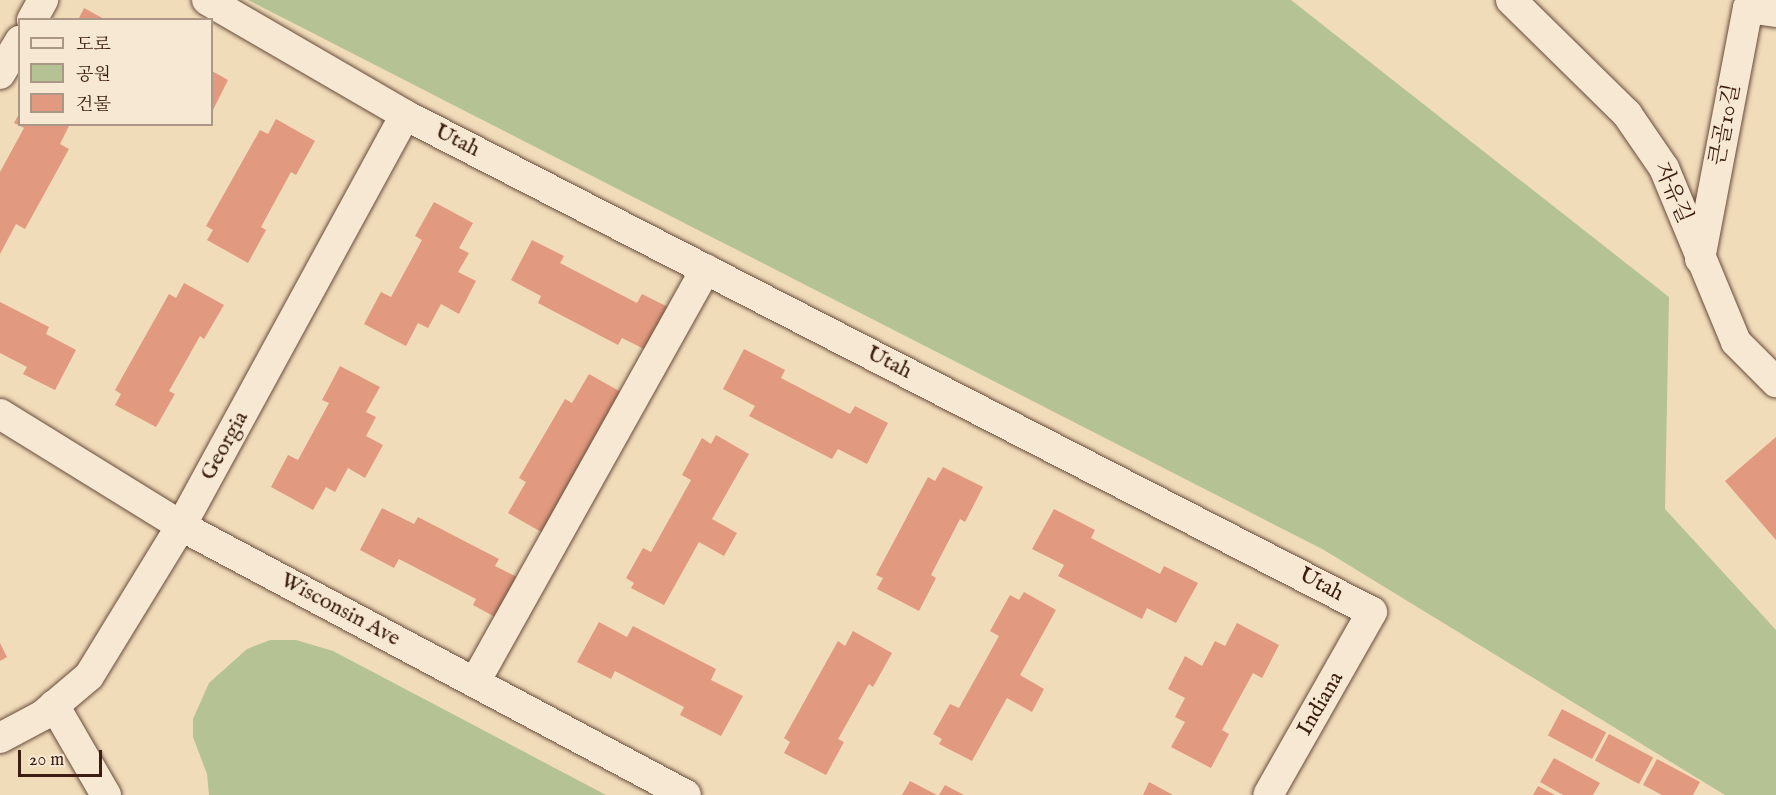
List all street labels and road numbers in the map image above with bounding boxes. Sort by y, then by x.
street label: 큰골10길 [1705,82,1747,168]
street label: Utah [430,119,484,163]
street label: 자유길 [1647,159,1697,227]
street label: Utah [862,341,916,385]
street label: Georgia [195,407,255,485]
street label: Utah [1294,562,1348,608]
street label: Wisconsin Ave [276,567,404,653]
street label: Indiana [1292,667,1350,741]

